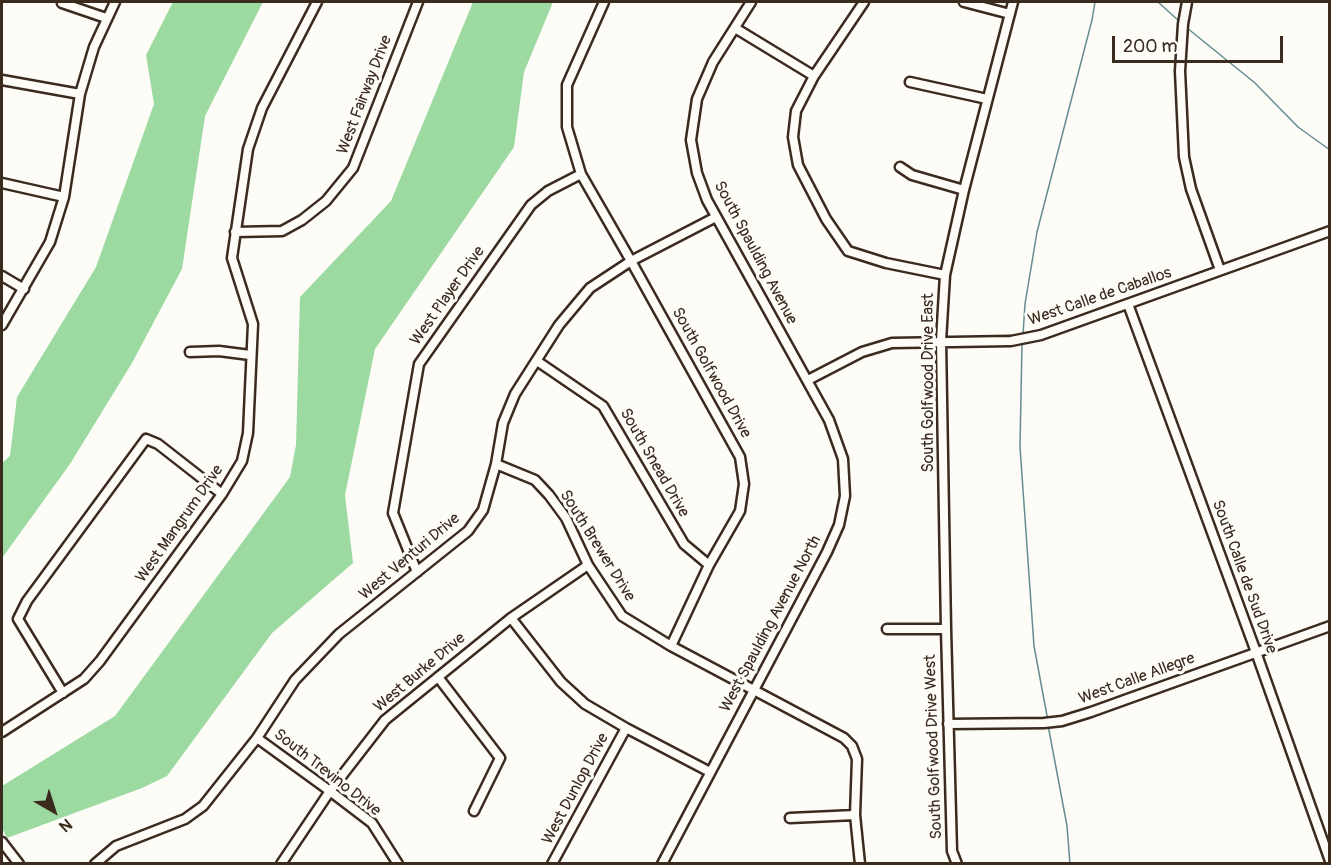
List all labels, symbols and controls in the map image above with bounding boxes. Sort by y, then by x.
scale bar [1115,24,1286,62]
street label: West Fairway Drive [333,33,397,157]
text: 200 m [1123,35,1178,58]
street label: South Spaulding Avenue [709,178,801,328]
street label: West Player Drive [407,243,489,349]
street label: West Calle de Caballos [1026,263,1174,331]
street label: South Golfwood Drive East [919,293,939,473]
street label: South Golfwood Drive [667,304,755,442]
street label: South Snead Drive [615,405,693,521]
street label: West Mangrum Drive [132,461,228,587]
street label: South Brewer Drive [555,487,639,605]
street label: South Calle de Sud Drive [1207,498,1281,656]
street label: West Venturi Drive [356,509,464,605]
street label: West Spaulding Avenue North [716,532,826,716]
street label: West Burke Drive [370,629,470,717]
street label: West Calle Allegre [1076,649,1198,709]
street label: South Golfwood Drive West [921,654,947,840]
street label: South Trevino Drive [270,725,384,821]
street label: West Dunlop Drive [539,730,613,848]
north arrow [24,781,84,841]
text: N [55,814,76,836]

